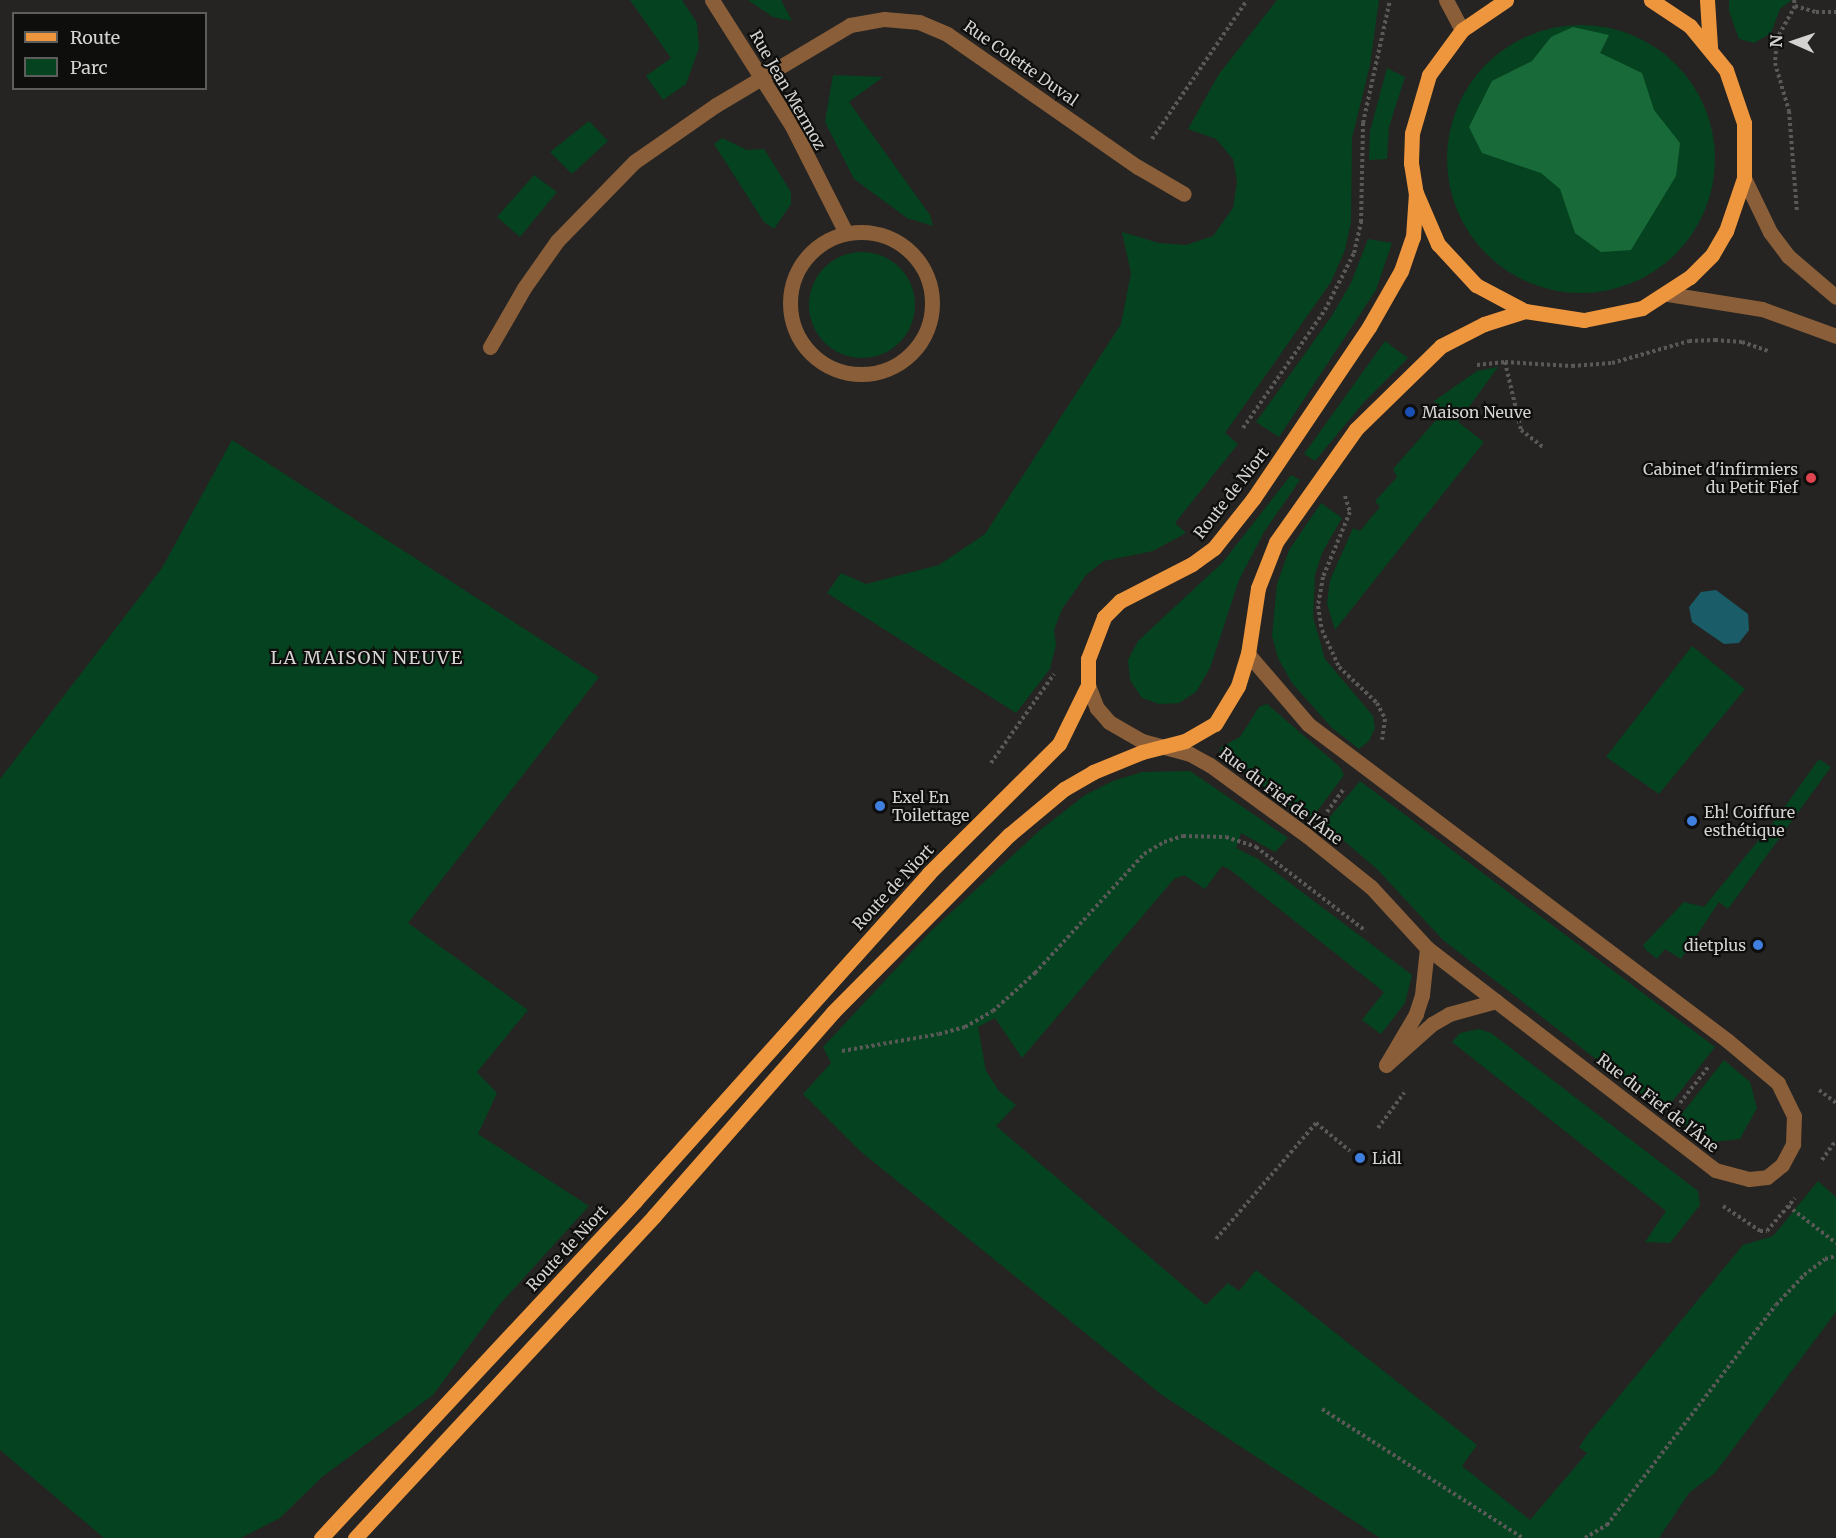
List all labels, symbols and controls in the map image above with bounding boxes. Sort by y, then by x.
legend [12,12,207,90]
north arrow [1764,12,1824,72]
street label: Rue Colette Duval [960,16,1082,110]
text: Route [70,26,120,49]
street label: Rue Jean Mermoz [746,27,830,153]
text: N [1766,34,1786,48]
text: Parc [70,56,108,79]
place label: Maison Neuve [1422,402,1531,422]
marker: Maison Neuve [1403,405,1417,419]
street label: Route de Niort [1190,444,1272,542]
place label: Cabinet d'infirmiers du Petit Fief [1643,459,1798,497]
marker: Cabinet d'infirmiers du Petit Fief [1802,469,1820,487]
district label: LA MAISON NEUVE [270,647,464,669]
street label: Rue du Fief de l'Âne [1216,743,1346,849]
place label: Exel En Toilettage [892,787,969,825]
marker: Exel En Toilettage [873,799,887,813]
place label: Eh! Coiffure esthétique [1704,802,1795,840]
marker: Eh! Coiffure esthétique [1685,814,1699,828]
street label: Route de Niort [848,840,938,934]
place label: dietplus [1684,935,1746,955]
marker: dietplus [1751,938,1765,952]
street label: Rue du Fief de l'Âne [1593,1050,1723,1156]
place label: Lidl [1372,1148,1402,1168]
marker: Lidl [1353,1151,1367,1165]
street label: Route de Niort [522,1201,612,1295]

